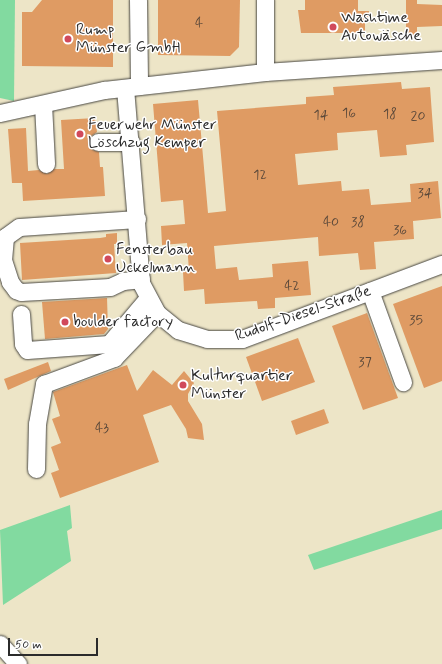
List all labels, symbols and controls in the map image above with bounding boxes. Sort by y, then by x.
place label: Washtime Autowäsche [341,8,421,46]
house number: 4 [195,15,203,31]
place label: Rump Münster GmbH [76,20,180,58]
marker: Washtime Autowäsche [328,22,338,32]
marker: Rump Münster GmbH [63,34,73,44]
house number: 16 [342,105,356,121]
house number: 18 [383,106,397,122]
house number: 14 [314,107,328,123]
house number: 20 [411,108,425,124]
place label: Feuerwehr Münster Löschzug Kemper [88,115,216,153]
marker: Feuerwehr Münster Löschzug Kemper [75,129,85,139]
house number: 12 [253,167,267,183]
house number: 34 [418,185,432,201]
house number: 40 [323,214,339,230]
house number: 38 [351,214,365,230]
house number: 36 [393,222,407,238]
place label: Fensterbau Uckelmann [116,240,196,278]
marker: Fensterbau Uckelmann [103,254,113,264]
house number: 42 [284,278,300,294]
street label: Rudolf-Diesel-Straße [233,282,373,346]
place label: boulder factory [73,312,173,332]
house number: 35 [409,312,423,328]
marker: boulder factory [60,317,70,327]
house number: 37 [358,354,372,370]
place label: Kulturquartier Münster [191,366,293,404]
marker: Kulturquartier Münster [178,380,188,390]
house number: 43 [95,420,109,436]
scale bar [10,630,100,656]
text: 50 m [15,637,42,653]

